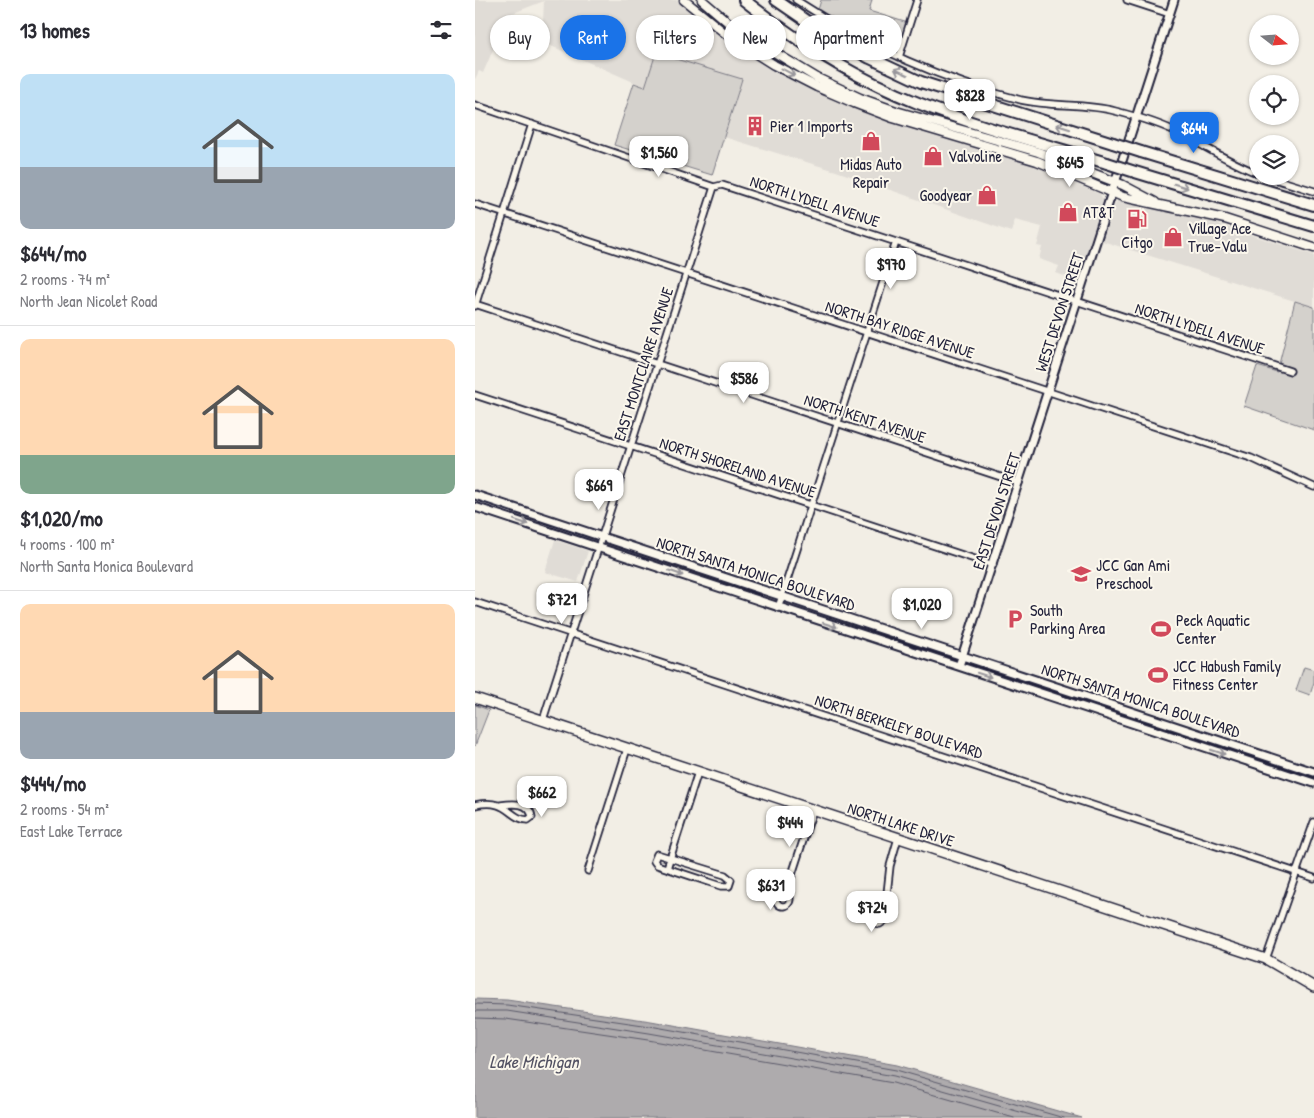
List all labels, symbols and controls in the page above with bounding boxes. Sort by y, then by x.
chip: Buy [490,15,550,60]
chip: Rent [560,15,626,60]
chip: Filters [636,15,714,60]
chip: New [724,15,786,60]
chip: Apartment [796,15,902,60]
north arrow [1249,15,1299,65]
map controls [1249,15,1299,185]
text: 13 homes [20,16,90,45]
icon: filters [427,16,455,44]
one-way arrow [894,67,909,77]
one-way arrow [780,68,795,77]
button: locate [1249,75,1299,125]
pin: $828 [940,78,1000,121]
text: $828 [955,84,985,106]
icon: home [193,106,283,196]
pin: $644 [1164,112,1224,154]
building icon: Pier 1 Imports [744,115,766,137]
place label: Pier 1 Imports [770,115,853,137]
text: $644 [1181,117,1207,139]
one-way arrow [1055,122,1071,132]
shop icon: Midas Auto Repair [860,130,882,152]
button: layers [1249,135,1299,185]
pin: $1,560 [618,136,700,178]
text: $1,560 [640,141,678,163]
shop icon: Valvoline [922,145,944,167]
place label: Valvoline [948,145,1002,167]
pin: $645 [1040,146,1100,188]
text: $645 [1056,151,1084,173]
place label: Midas Auto Repair [840,153,902,193]
street label: NORTH LYDELL AVENUE [747,170,883,232]
one-way arrow [1173,181,1189,191]
place label: Goodyear [920,184,972,206]
shop icon: Goodyear [976,184,998,206]
shop icon: AT&T [1057,201,1079,223]
place label: AT&T [1083,201,1115,223]
fuel station icon: Citgo [1126,208,1148,230]
place label: Village Ace True-Valu [1188,217,1252,257]
shop icon: Village Ace True-Valu [1162,226,1184,248]
place label: Citgo [1121,231,1153,253]
text: $644/mo [20,239,86,268]
pin: $970 [861,248,921,290]
street label: WEST DEVON STREET [1029,249,1089,374]
text: $970 [876,253,906,275]
text: 2 rooms · 74 m² [20,268,110,290]
street label: EAST MONTCLAIRE AVENUE [608,284,678,444]
text: North Jean Nicolet Road [20,290,157,312]
street label: NORTH BAY RIDGE AVENUE [823,295,977,363]
street label: NORTH LYDELL AVENUE [1132,297,1268,359]
pin: $586 [714,362,774,404]
text: $586 [730,367,758,389]
icon: home [193,372,283,462]
street label: NORTH KENT AVENUE [801,388,929,448]
street label: NORTH SHORELAND AVENUE [657,431,819,503]
street label: EAST DEVON STREET [967,449,1025,572]
pin: $669 [569,468,629,511]
text: $669 [586,474,612,496]
text: $1,020/mo [20,504,103,533]
one-way arrow [513,518,529,527]
street label: NORTH SANTA MONICA BOULEVARD [654,530,858,616]
text: 4 rooms · 100 m² [20,533,115,555]
place label: JCC Gan Ami Preschool [1096,554,1170,594]
text: North Santa Monica Boulevard [20,555,193,577]
school or university icon: JCC Gan Ami Preschool [1070,563,1092,585]
one-way arrow [667,569,683,578]
pin: $721 [532,582,592,625]
text: $721 [547,588,577,610]
pin: $1,020 [881,588,963,630]
text: $1,020 [903,593,941,615]
place label: South Parking Area [1030,599,1105,639]
parking icon: South Parking Area [1004,608,1026,630]
place label: Peck Aquatic Center [1176,609,1251,649]
sports icon: Peck Aquatic Center [1150,618,1172,640]
one-way arrow [821,620,837,630]
icon: home [193,637,283,727]
place label: JCC Habush Family Fitness Center [1172,655,1281,695]
street label: NORTH SANTA MONICA BOULEVARD [1039,657,1243,743]
sports icon: JCC Habush Family Fitness Center [1147,664,1169,686]
one-way arrow [976,670,992,680]
street label: NORTH BERKELEY BOULEVARD [812,688,986,764]
one-way arrow [1210,748,1226,757]
text: $444/mo [20,769,86,798]
pin: $662 [512,776,572,818]
text: $662 [528,781,556,803]
street label: NORTH LAKE DRIVE [845,796,957,852]
text: 2 rooms · 54 m² [20,798,109,820]
pin: $444 [760,806,820,848]
text: $444 [777,811,803,833]
text: East Lake Terrace [20,820,123,842]
pin: $631 [741,868,801,911]
text: $631 [757,874,785,896]
pin: $724 [842,890,902,933]
text: $724 [857,896,887,918]
water label: Lake Michigan [489,1049,580,1074]

